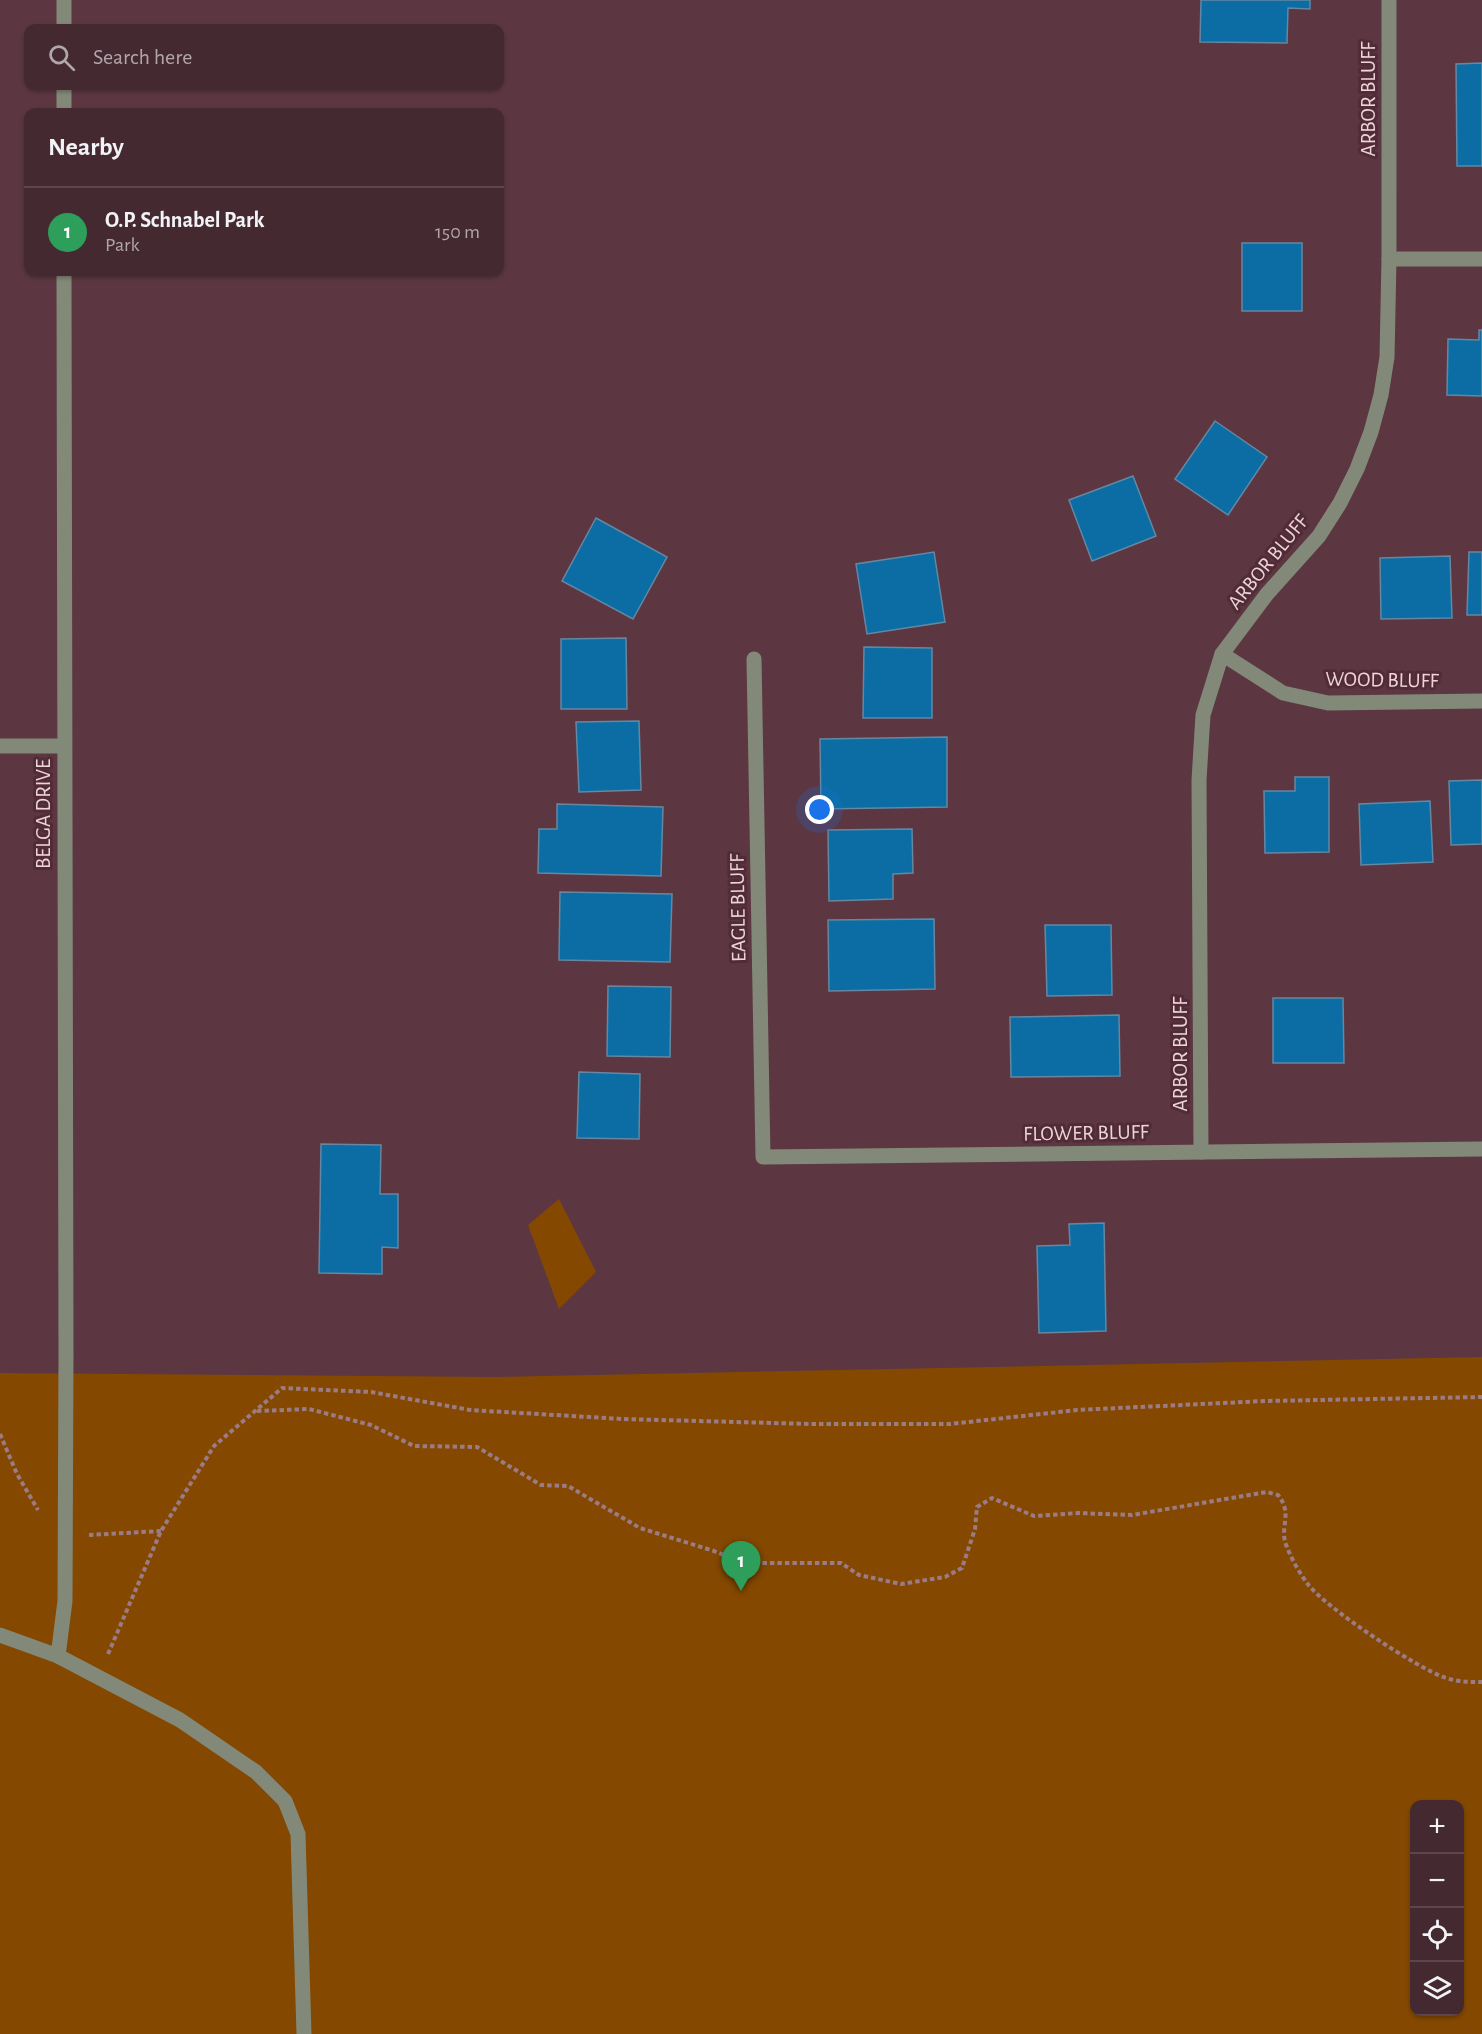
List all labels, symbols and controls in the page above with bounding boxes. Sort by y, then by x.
search box [24,24,504,90]
icon: search [45,41,78,74]
street label: ARBOR BLUFF [1358,41,1379,156]
text: Search here [93,46,192,68]
text: Nearby [48,134,124,160]
text: O.P. Schnabel Park [105,209,264,231]
text: 1 [64,222,71,242]
text: 150 m [435,222,480,242]
text: Park [105,235,140,255]
street label: ARBOR BLUFF [1224,510,1313,613]
street label: WOOD BLUFF [1325,669,1440,692]
street label: BELGA DRIVE [33,759,54,869]
your location [805,795,834,824]
street label: EAGLE BLUFF [727,853,749,962]
street label: ARBOR BLUFF [1170,996,1191,1111]
street label: FLOWER BLUFF [1023,1121,1150,1145]
pin: 1 [722,1542,760,1591]
map controls [1410,1800,1464,2016]
button: + [1410,1800,1464,1854]
button: − [1410,1854,1464,1908]
button: locate [1410,1908,1464,1962]
button: layers [1410,1962,1464,2016]

